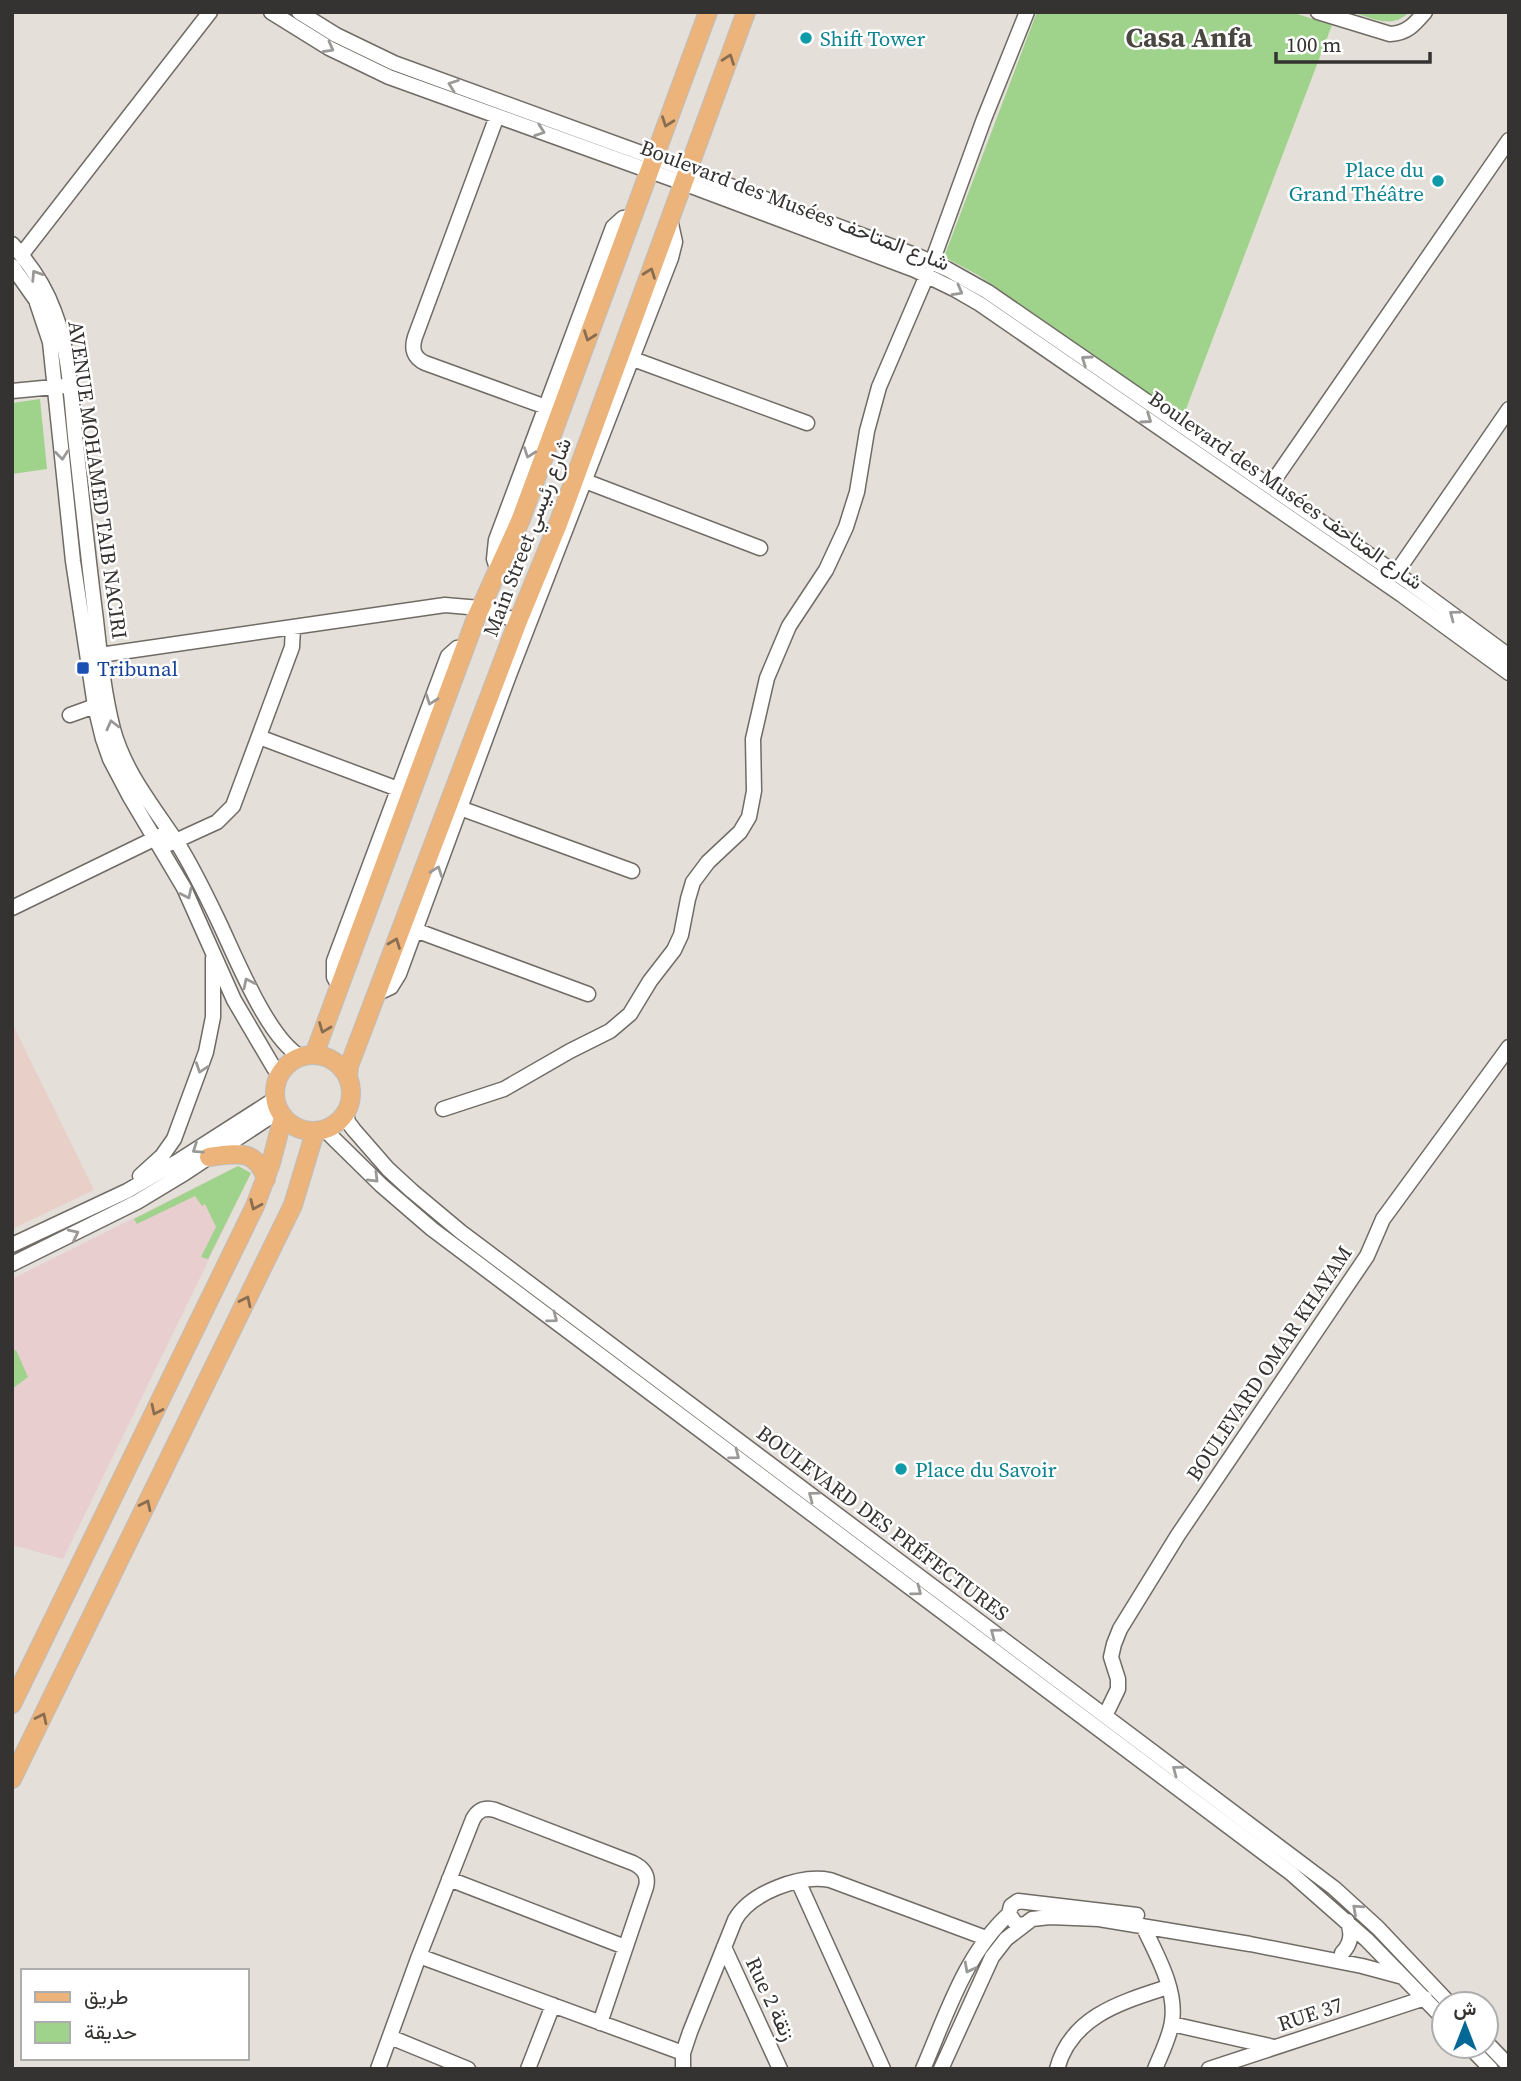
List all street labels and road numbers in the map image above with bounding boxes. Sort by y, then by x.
street label: Boulevard des Musées شارع المتاحف [636,133,954,277]
street label: AVENUE MOHAMED TAIB NACIRI [61,319,135,641]
street label: Boulevard des Musées شارع المتاحف [1143,384,1429,596]
street label: Main Street شارع رئيسي [476,434,581,642]
street label: BOULEVARD OMAR KHAYAM [1179,1240,1359,1486]
street label: BOULEVARD DES PRÉFECTURES [751,1418,1015,1628]
street label: Rue 2 زنقة [739,1952,803,2046]
street label: RUE 37 [1274,1990,1346,2038]

